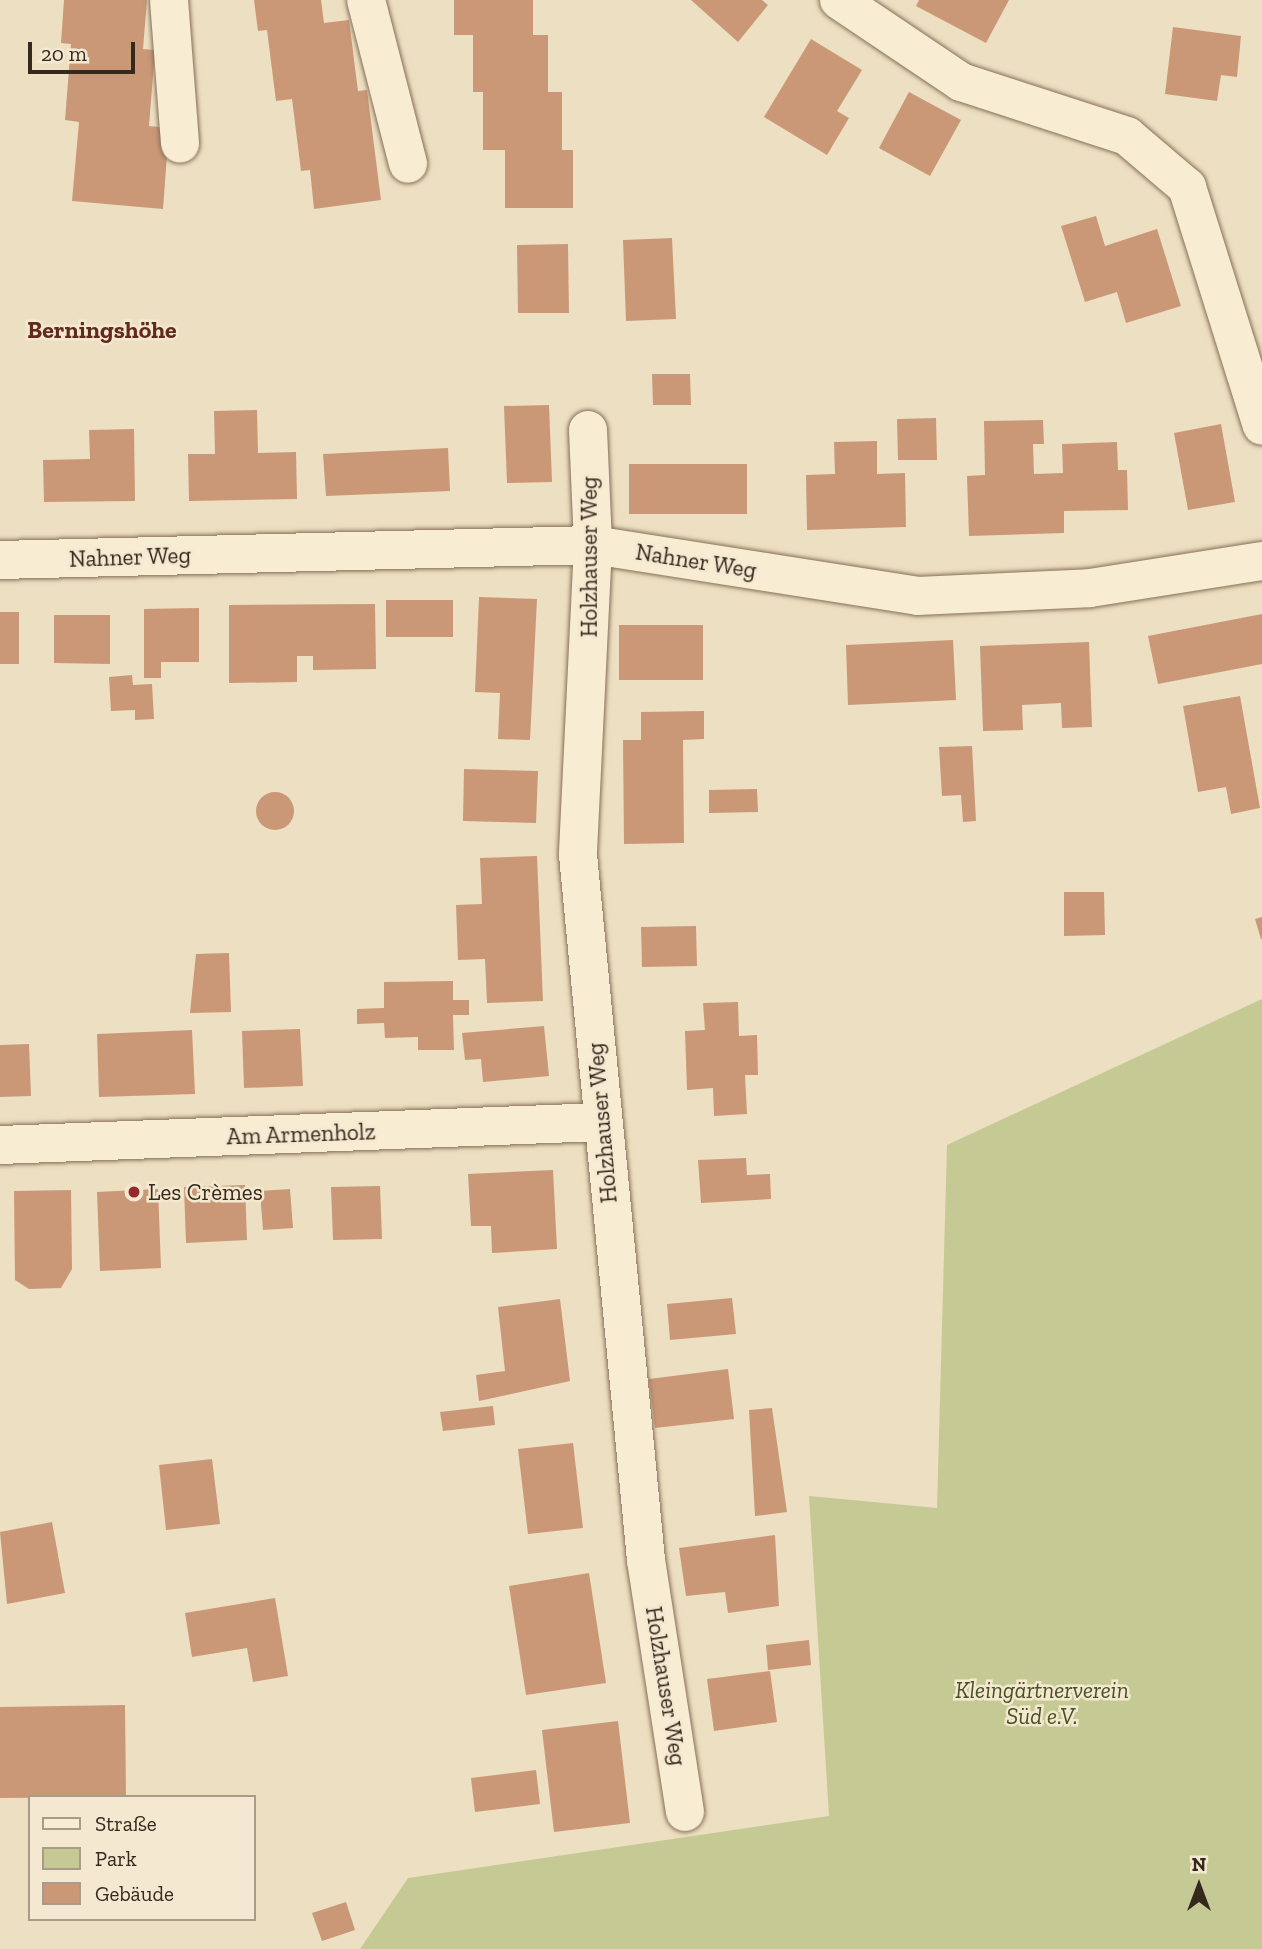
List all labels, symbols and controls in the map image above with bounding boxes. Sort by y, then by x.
scale bar [32,28,138,72]
text: 20 m [41,41,87,66]
district label: Berningshöhe [27,316,177,344]
street label: Holzhauser Weg [575,476,603,638]
street label: Nahner Weg [633,538,759,584]
street label: Nahner Weg [68,541,192,573]
street label: Holzhauser Weg [581,1041,623,1205]
street label: Am Armenholz [226,1118,376,1150]
place label: Les Crèmes [148,1178,263,1206]
marker: Les Crèmes [126,1184,142,1200]
street label: Holzhauser Weg [640,1604,692,1768]
park label: Kleingärtnerverein Süd e.V. [955,1676,1129,1730]
legend [28,1795,256,1921]
text: Straße [95,1811,157,1836]
text: Park [95,1846,137,1871]
north arrow [1164,1851,1234,1921]
text: N [1192,1853,1206,1876]
text: Gebäude [95,1881,174,1906]

